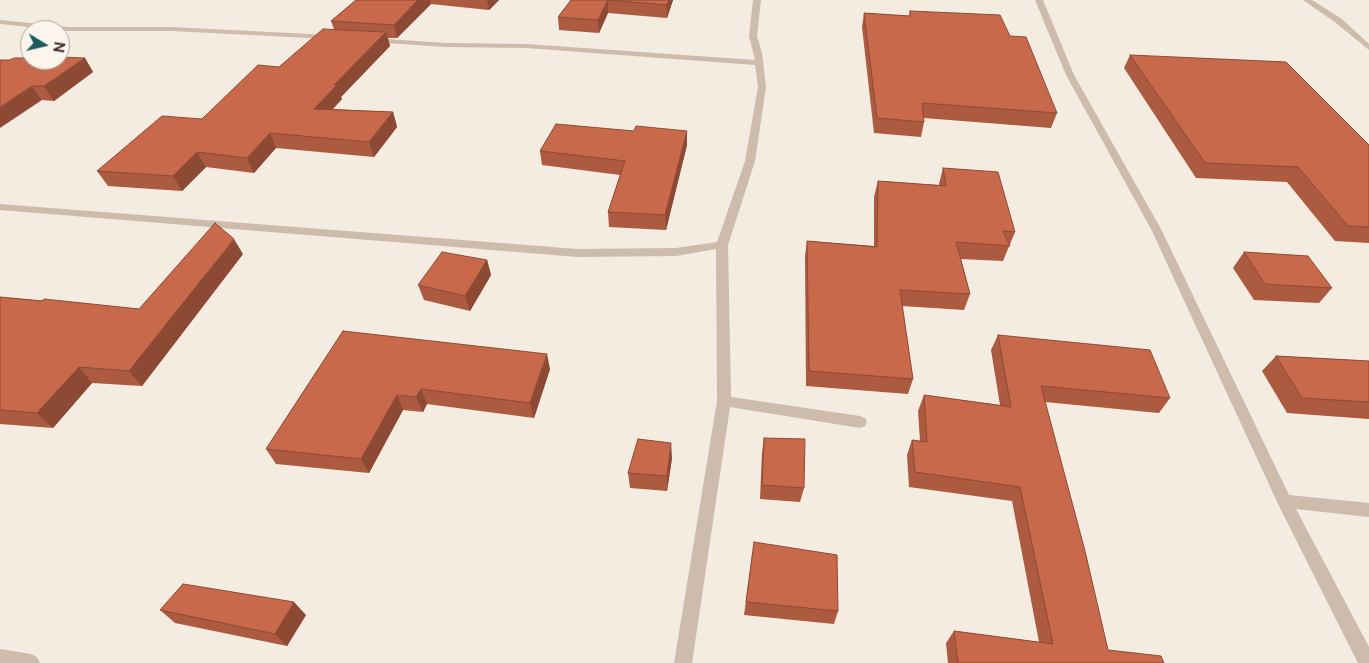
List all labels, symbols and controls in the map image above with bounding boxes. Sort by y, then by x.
north arrow [20,20,70,70]
text: N [50,41,68,54]

